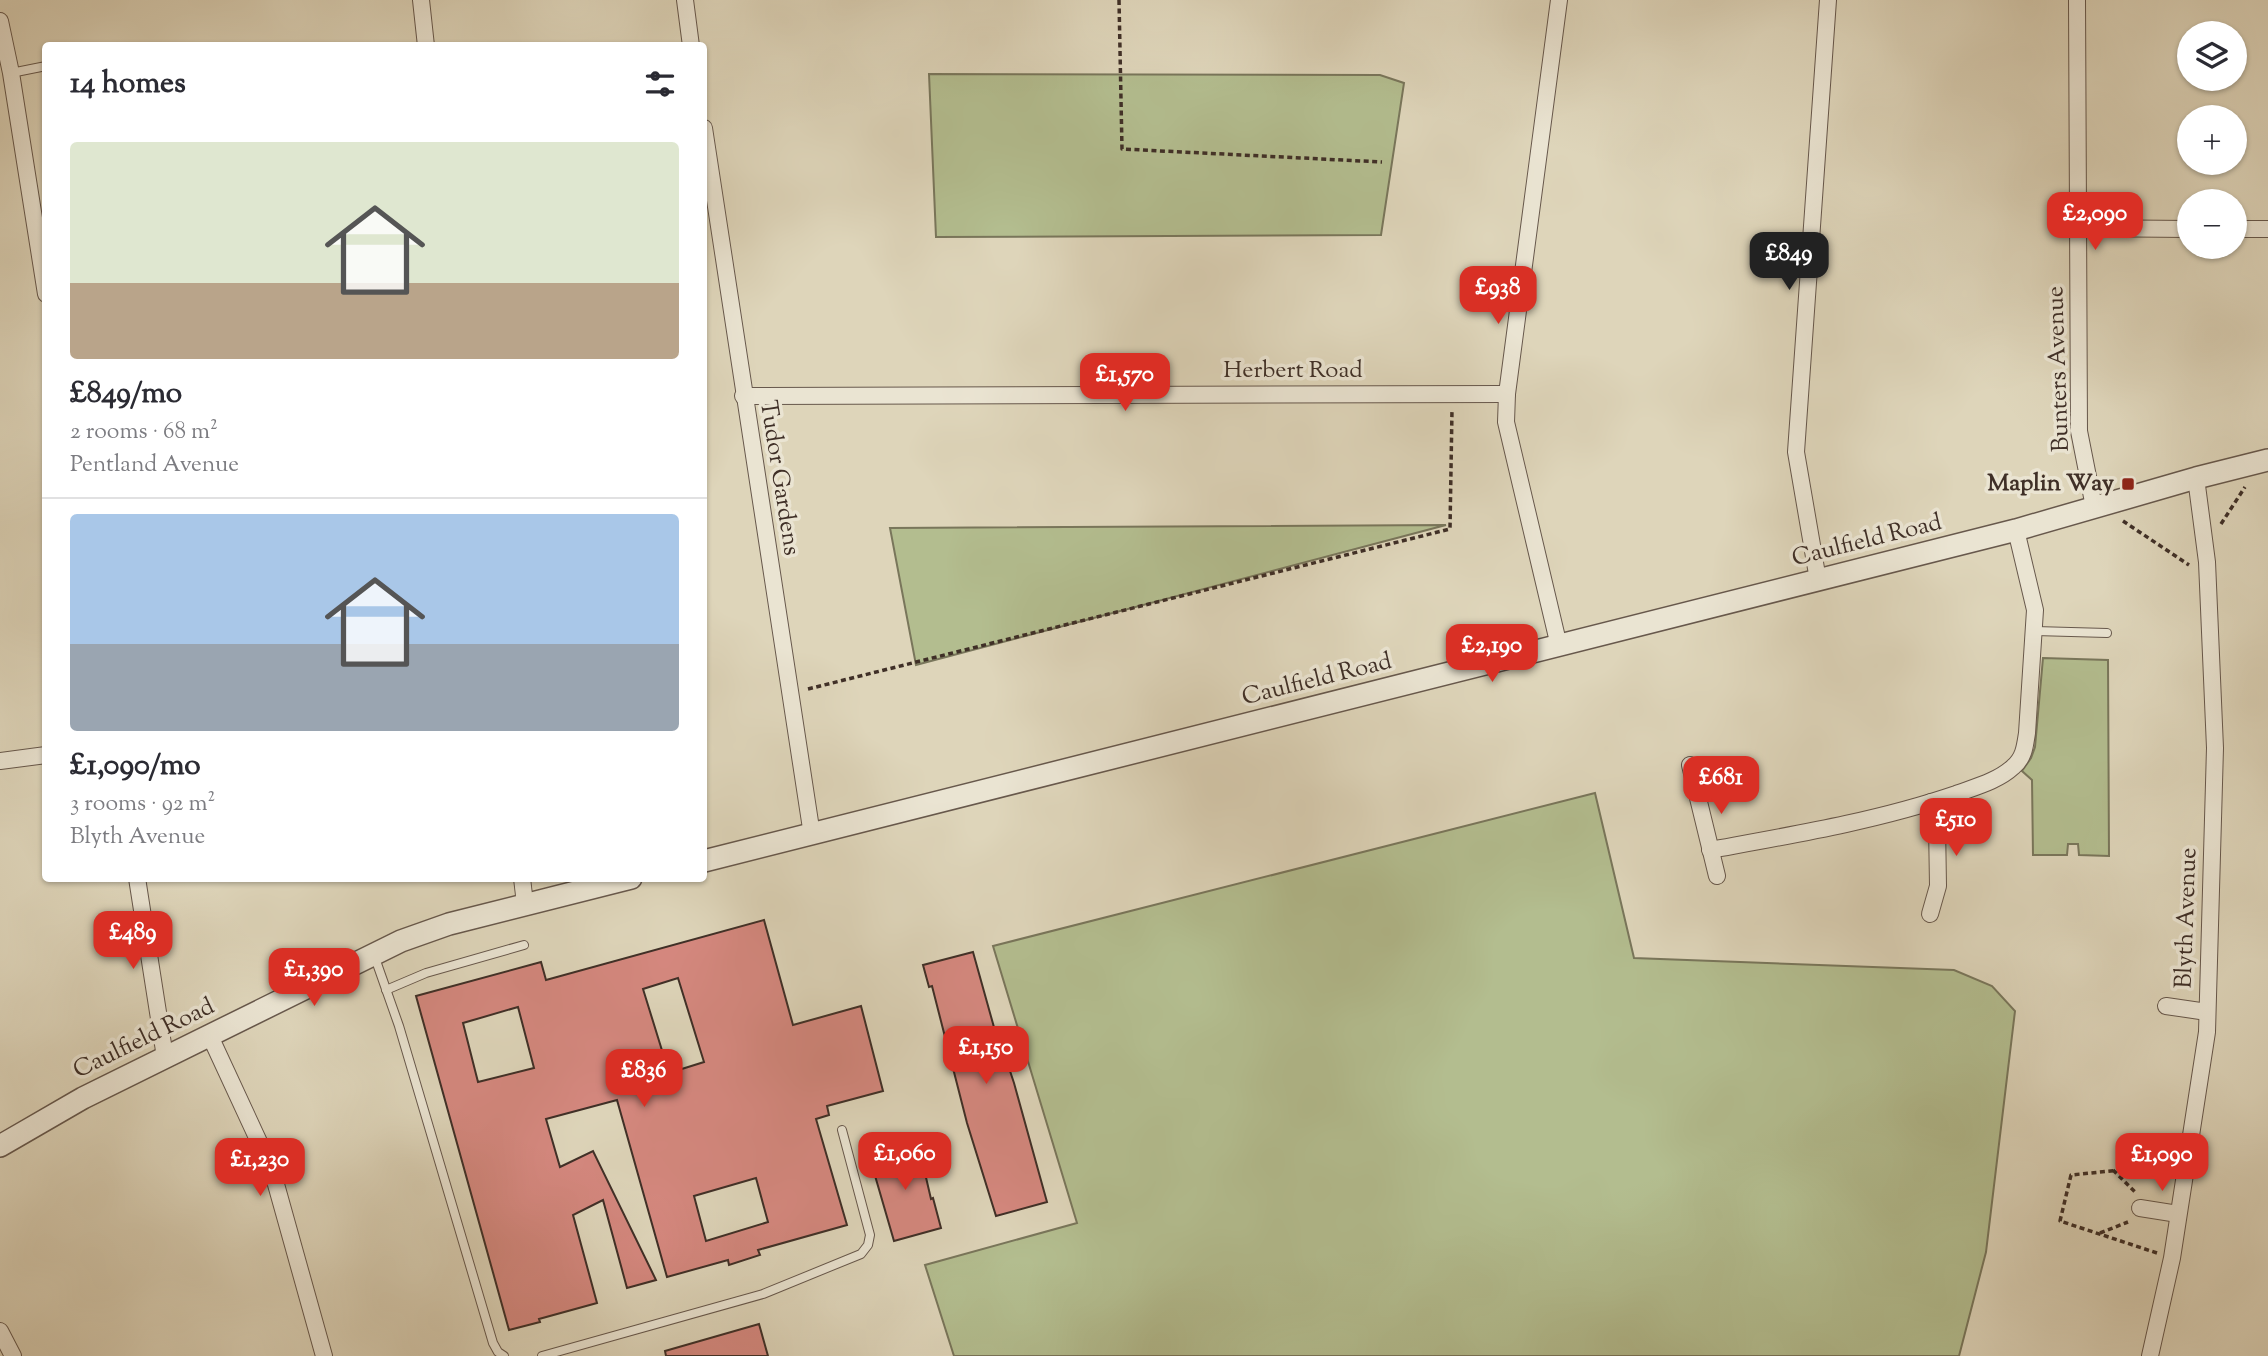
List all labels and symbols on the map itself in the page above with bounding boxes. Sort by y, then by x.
pin: £2,090 [2038,192,2152,252]
pin: £849 [1748,232,1830,292]
pin: £938 [1457,266,1539,326]
street label: Bunters Avenue [2039,285,2079,453]
pin: £1,570 [1068,354,1182,413]
street label: Herbert Road [1223,354,1363,388]
street label: Tudor Gardens [750,398,808,558]
place label: Maplin Way [1987,467,2114,501]
marker: Maplin Way [2120,476,2136,492]
street label: Caulfield Road [1788,506,1946,576]
pin: £2,190 [1435,624,1549,684]
street label: Caulfield Road [1238,645,1396,715]
pin: £681 [1680,756,1762,816]
pin: £510 [1915,798,1997,858]
street label: Blyth Avenue [2168,847,2206,989]
pin: £489 [92,912,174,971]
pin: £1,390 [257,948,371,1008]
street label: Caulfield Road [68,990,221,1088]
pin: £1,150 [929,1026,1043,1086]
pin: £836 [603,1050,685,1109]
pin: £1,060 [848,1132,962,1192]
pin: £1,090 [2105,1134,2219,1193]
pin: £1,230 [203,1138,317,1198]

